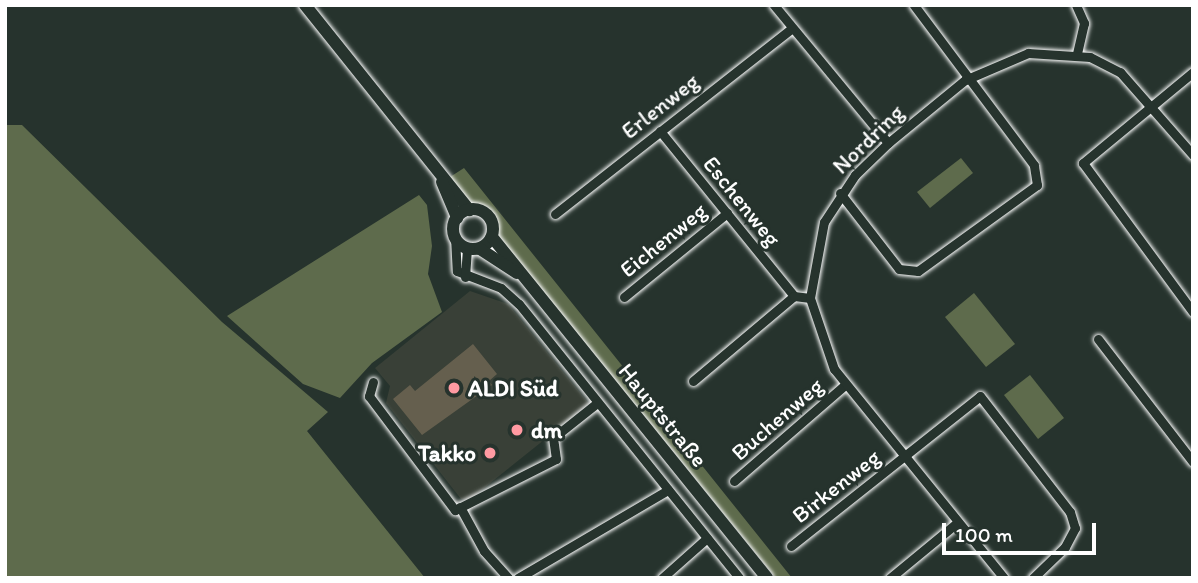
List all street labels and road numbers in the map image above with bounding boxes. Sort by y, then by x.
street label: Erlenweg [616,67,704,145]
street label: Nordring [827,98,909,180]
street label: Eschenweg [697,150,787,252]
street label: Eichenweg [614,197,712,283]
street label: Hauptstraße [613,357,713,473]
street label: Buchenweg [725,372,829,466]
street label: Birkenweg [787,443,885,529]

